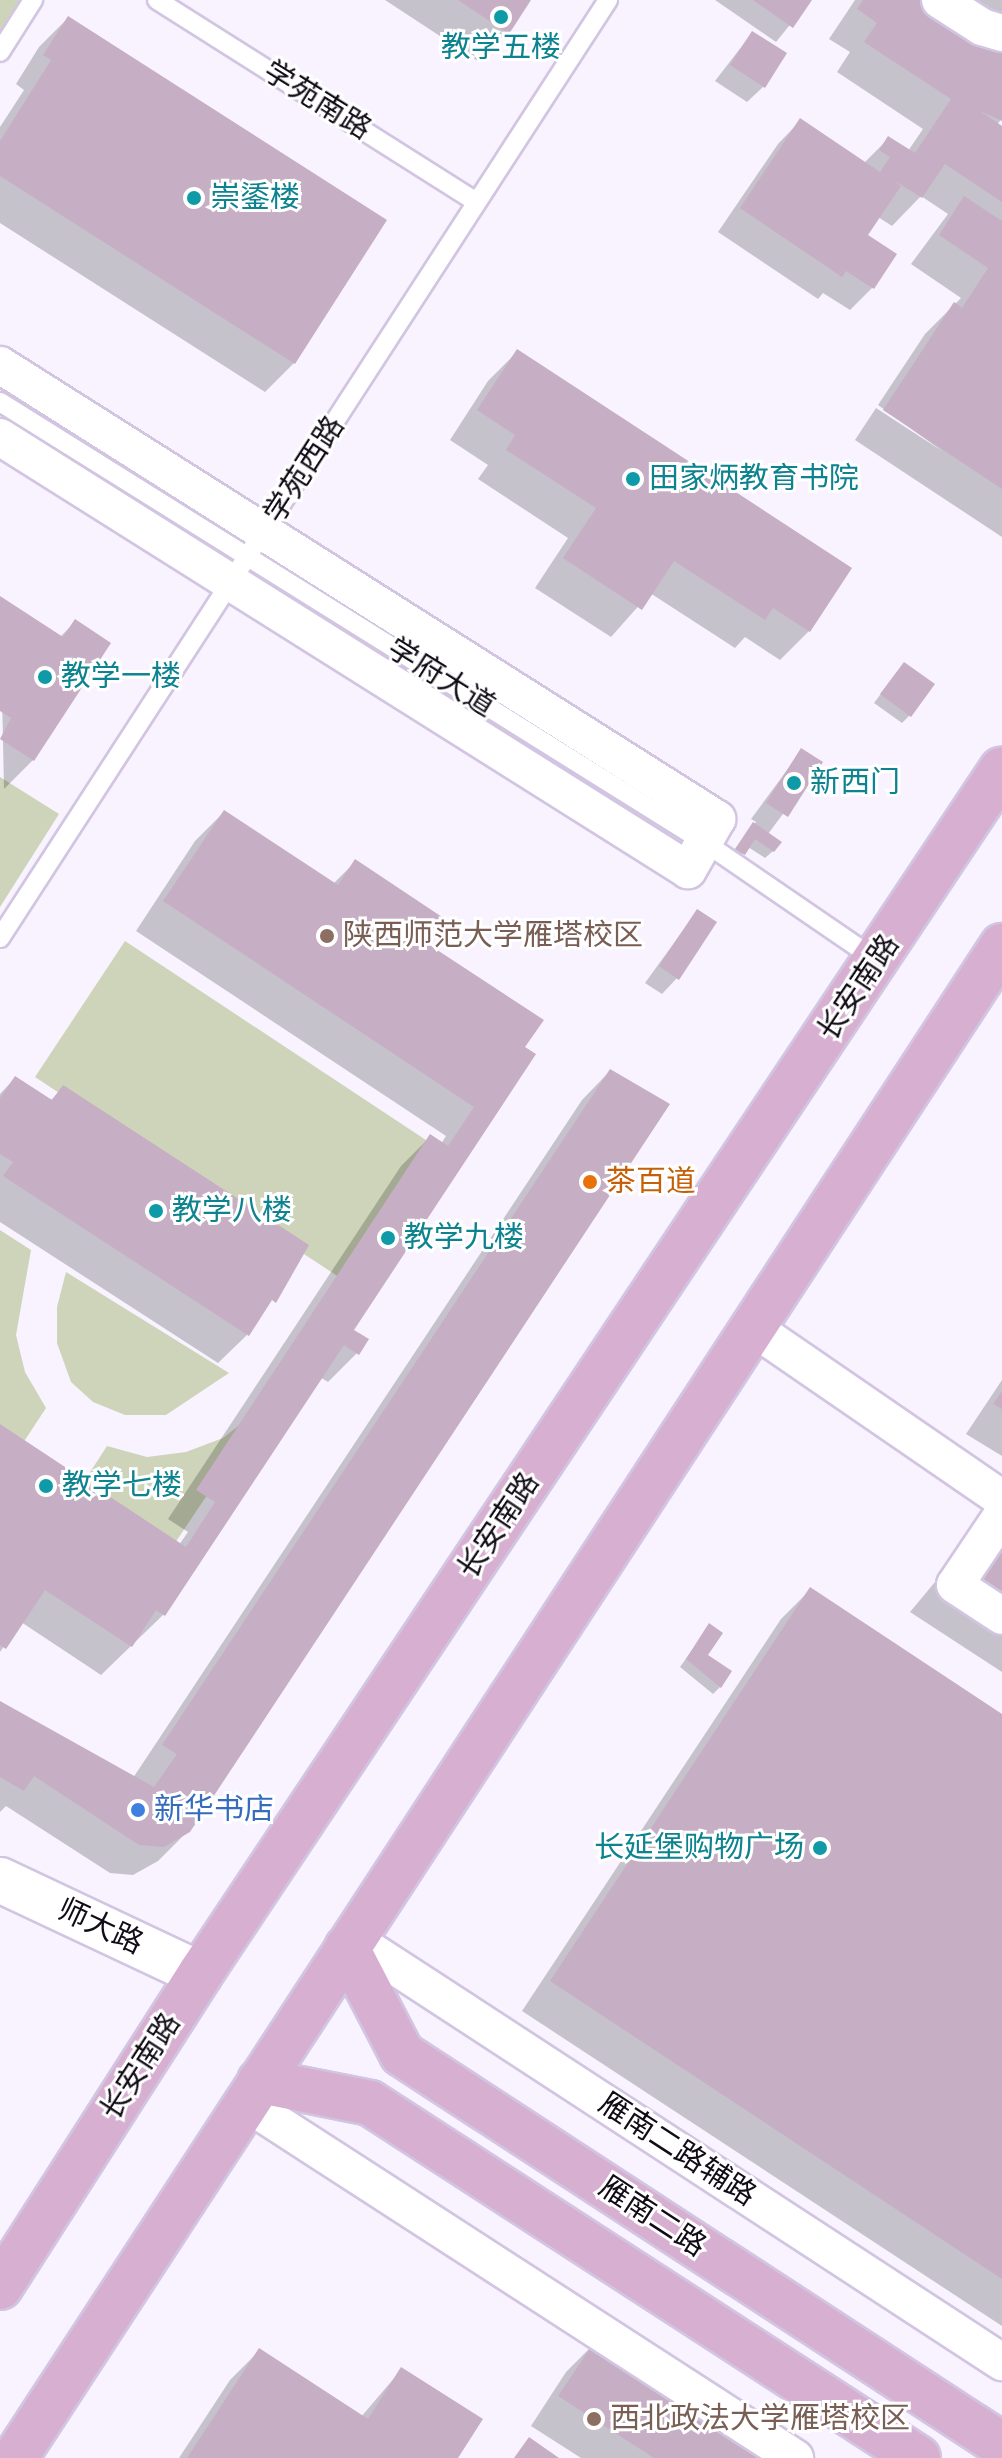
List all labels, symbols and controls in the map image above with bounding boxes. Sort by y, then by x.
marker: 教学五楼 [492,8,510,26]
place label: 教学五楼 [441,30,561,66]
street label: 学苑南路 [257,54,377,148]
place label: 崇鋈楼 [210,180,300,216]
marker: 崇鋈楼 [185,189,203,207]
street label: 学苑西路 [257,410,353,530]
place label: 田家炳教育书院 [649,461,859,497]
marker: 田家炳教育书院 [624,470,642,488]
street label: 学府大道 [381,631,501,725]
place label: 教学一楼 [61,659,181,695]
marker: 教学一楼 [36,668,54,686]
place label: 新西门 [810,765,900,801]
marker: 新西门 [785,774,803,792]
place label: 陕西师范大学雁塔校区 [343,918,643,954]
marker: 陕西师范大学雁塔校区 [318,927,336,945]
street label: 长安南路 [811,928,907,1048]
place label: 茶百道 [606,1164,696,1200]
marker: 茶百道 [581,1173,599,1191]
place label: 教学八楼 [172,1193,292,1229]
marker: 教学八楼 [147,1202,165,1220]
place label: 教学九楼 [404,1220,524,1256]
marker: 教学九楼 [379,1229,397,1247]
street label: 长安南路 [451,1466,547,1586]
place label: 教学七楼 [62,1468,182,1504]
marker: 教学七楼 [37,1477,55,1495]
place label: 新华书店 [154,1792,274,1828]
marker: 新华书店 [129,1801,147,1819]
place label: 长延堡购物广场 [594,1830,804,1866]
marker: 长延堡购物广场 [811,1839,829,1857]
street label: 师大路 [52,1892,148,1962]
street label: 长安南路 [93,2007,189,2127]
street label: 雁南二路辅路 [592,2086,762,2214]
street label: 雁南二路 [592,2169,712,2265]
place label: 西北政法大学雁塔校区 [610,2401,910,2437]
marker: 西北政法大学雁塔校区 [585,2410,603,2428]

